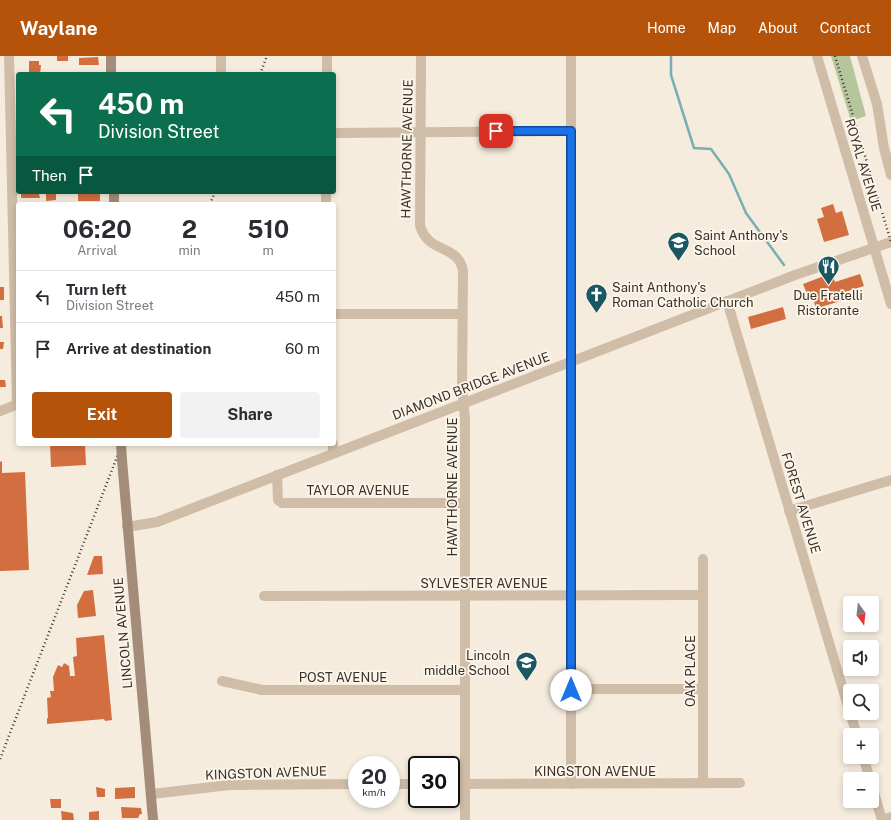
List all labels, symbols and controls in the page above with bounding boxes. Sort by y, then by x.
text: Waylane [20,17,98,39]
text: Home [647,20,686,36]
text: Map [708,20,736,36]
text: About [758,20,798,36]
text: Contact [820,20,871,36]
street label: HAWTHORNE AVENUE [398,79,416,219]
text: 450 m [98,87,184,120]
icon: left [32,88,84,140]
pin [479,114,513,148]
street label: ROYAL AVENUE [842,117,884,213]
icon: arrive [485,120,507,142]
text: Division Street [98,121,220,142]
icon: arrive [75,164,97,186]
text: Then [32,167,67,184]
text: 06:20 [63,215,132,243]
text: 2 [182,215,197,243]
text: 510 [247,215,289,243]
place label: Saint Anthony's School [694,228,788,258]
school or university icon: Saint Anthony's School [665,229,691,262]
text: Arrival [77,243,117,258]
text: min [178,243,201,258]
text: m [263,243,274,258]
restaurant icon: Due Fratelli Ristorante [815,254,841,287]
place label: Saint Anthony's Roman Catholic Church [612,280,753,310]
text: Turn left [66,281,127,298]
church icon: Saint Anthony's Roman Catholic Church [583,281,609,314]
icon: left [32,286,54,308]
text: 450 m [275,288,320,305]
place label: Due Fratelli Ristorante [793,288,863,318]
text: Division Street [66,298,154,313]
icon: arrive [32,338,54,360]
text: Arrive at destination [66,340,211,357]
text: 60 m [285,340,320,357]
street label: DIAMOND BRIDGE AVENUE [390,349,552,423]
button: Exit [32,392,172,438]
button: Share [180,392,320,438]
street label: HAWTHORNE AVENUE [445,417,460,557]
street label: FOREST AVENUE [778,451,824,555]
street label: TAYLOR AVENUE [306,483,410,498]
street label: SYLVESTER AVENUE [420,576,548,591]
street label: LINCOLN AVENUE [111,577,135,689]
north arrow [843,596,879,632]
map controls [843,596,879,808]
street label: OAK PLACE [683,635,698,707]
button: sound [843,640,879,676]
place label: Lincoln middle School [424,648,510,678]
school or university icon: Lincoln middle School [513,649,539,682]
position arrow [550,669,592,711]
street label: POST AVENUE [299,670,387,685]
button: search [843,684,879,720]
button: + [843,728,879,764]
speed limit sign: 30 [408,756,460,808]
street label: KINGSTON AVENUE [205,763,327,783]
street label: KINGSTON AVENUE [534,764,656,779]
text: 20 [361,765,387,789]
button: − [843,772,879,808]
text: km/h [362,786,386,798]

